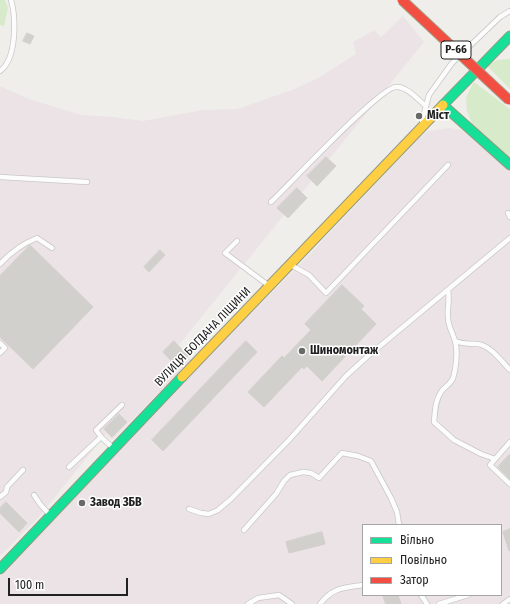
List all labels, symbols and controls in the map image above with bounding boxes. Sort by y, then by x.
road number: Р-66 [441,41,471,59]
place label: Міст [427,109,449,123]
marker: Міст [414,111,424,121]
street label: ВУЛИЦЯ БОГДАНА ЛІЩИНИ [152,284,254,390]
place label: Шиномонтаж [310,344,378,358]
marker: Шиномонтаж [297,346,307,356]
place label: Завод ЗБВ [90,496,142,510]
marker: Завод ЗБВ [77,498,87,508]
legend [362,524,502,596]
text: Вільно [400,533,434,547]
text: Повільно [400,553,447,567]
scale bar [10,570,130,596]
text: Затор [400,573,429,587]
text: 100 m [15,578,44,592]

